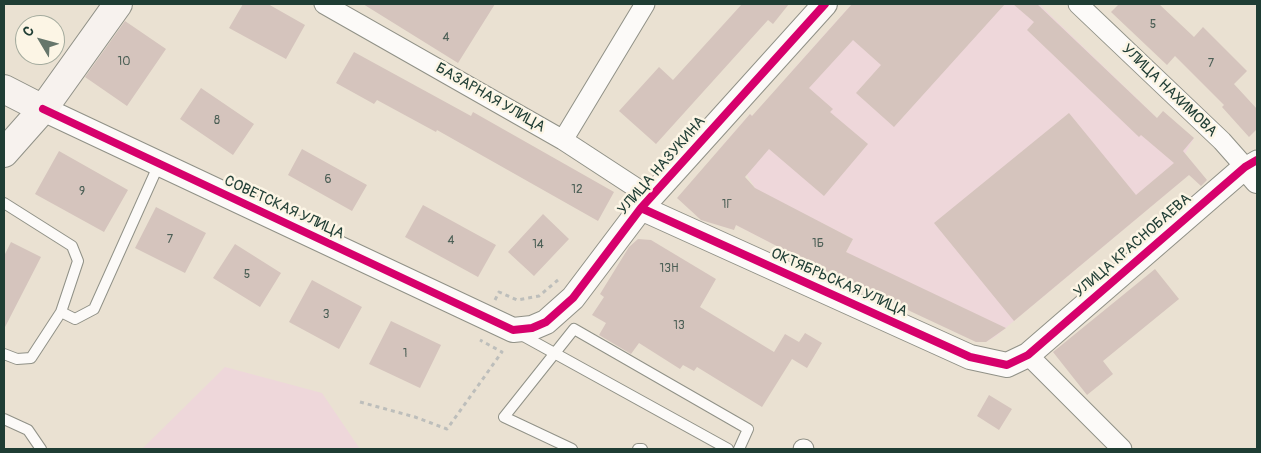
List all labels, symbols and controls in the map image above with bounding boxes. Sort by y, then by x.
north arrow [15,15,65,65]
house number: 5 [1150,18,1156,32]
text: С [19,23,38,40]
house number: 4 [443,31,449,45]
street label: УЛИЦА НАХИМОВА [1118,41,1220,141]
house number: 10 [118,55,130,69]
house number: 7 [1208,57,1214,71]
street label: БАЗАРНАЯ УЛИЦА [432,59,548,137]
street label: УЛИЦА НАЗУКИНА [614,113,710,219]
house number: 8 [214,114,220,128]
street label: СОВЕТСКАЯ УЛИЦА [221,172,347,244]
house number: 6 [325,173,331,187]
house number: 12 [571,183,583,197]
house number: 9 [79,185,85,199]
street label: УЛИЦА КРАСНОБАЕВА [1071,190,1195,302]
house number: 1Г [722,198,732,212]
house number: 7 [167,233,173,247]
house number: 4 [448,234,454,248]
house number: 1Б [812,237,824,251]
house number: 14 [532,238,544,252]
street label: ОКТЯБРЬСКАЯ УЛИЦА [768,245,910,321]
house number: 13Н [660,262,678,276]
house number: 5 [244,268,250,282]
house number: 3 [323,308,329,322]
house number: 13 [673,319,685,333]
house number: 1 [403,347,407,361]

